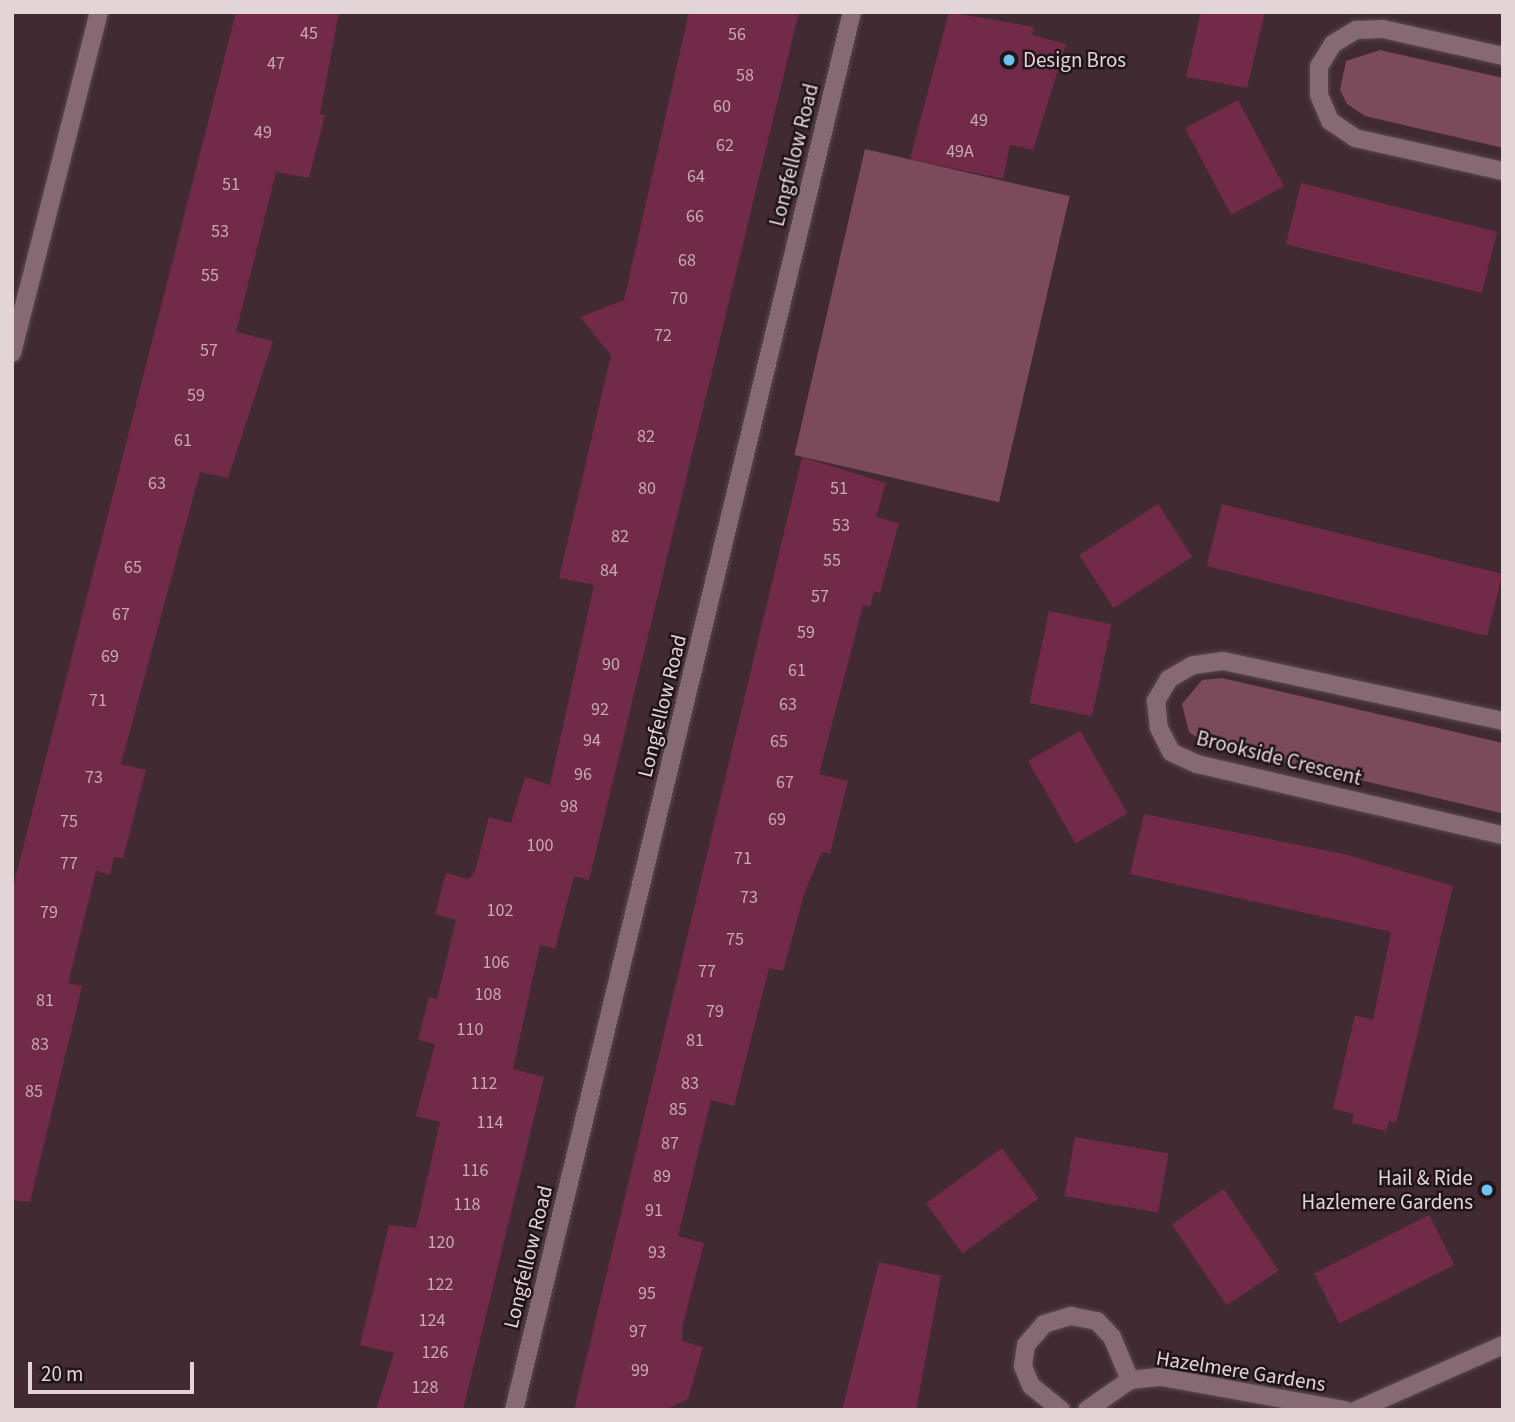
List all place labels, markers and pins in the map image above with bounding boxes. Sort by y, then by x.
place label: Design Bros [1023,47,1126,73]
marker: Design Bros [1001,52,1017,68]
place label: Hail & Ride Hazlemere Gardens [1302,1165,1473,1215]
marker: Hail & Ride Hazlemere Gardens [1479,1182,1495,1198]

